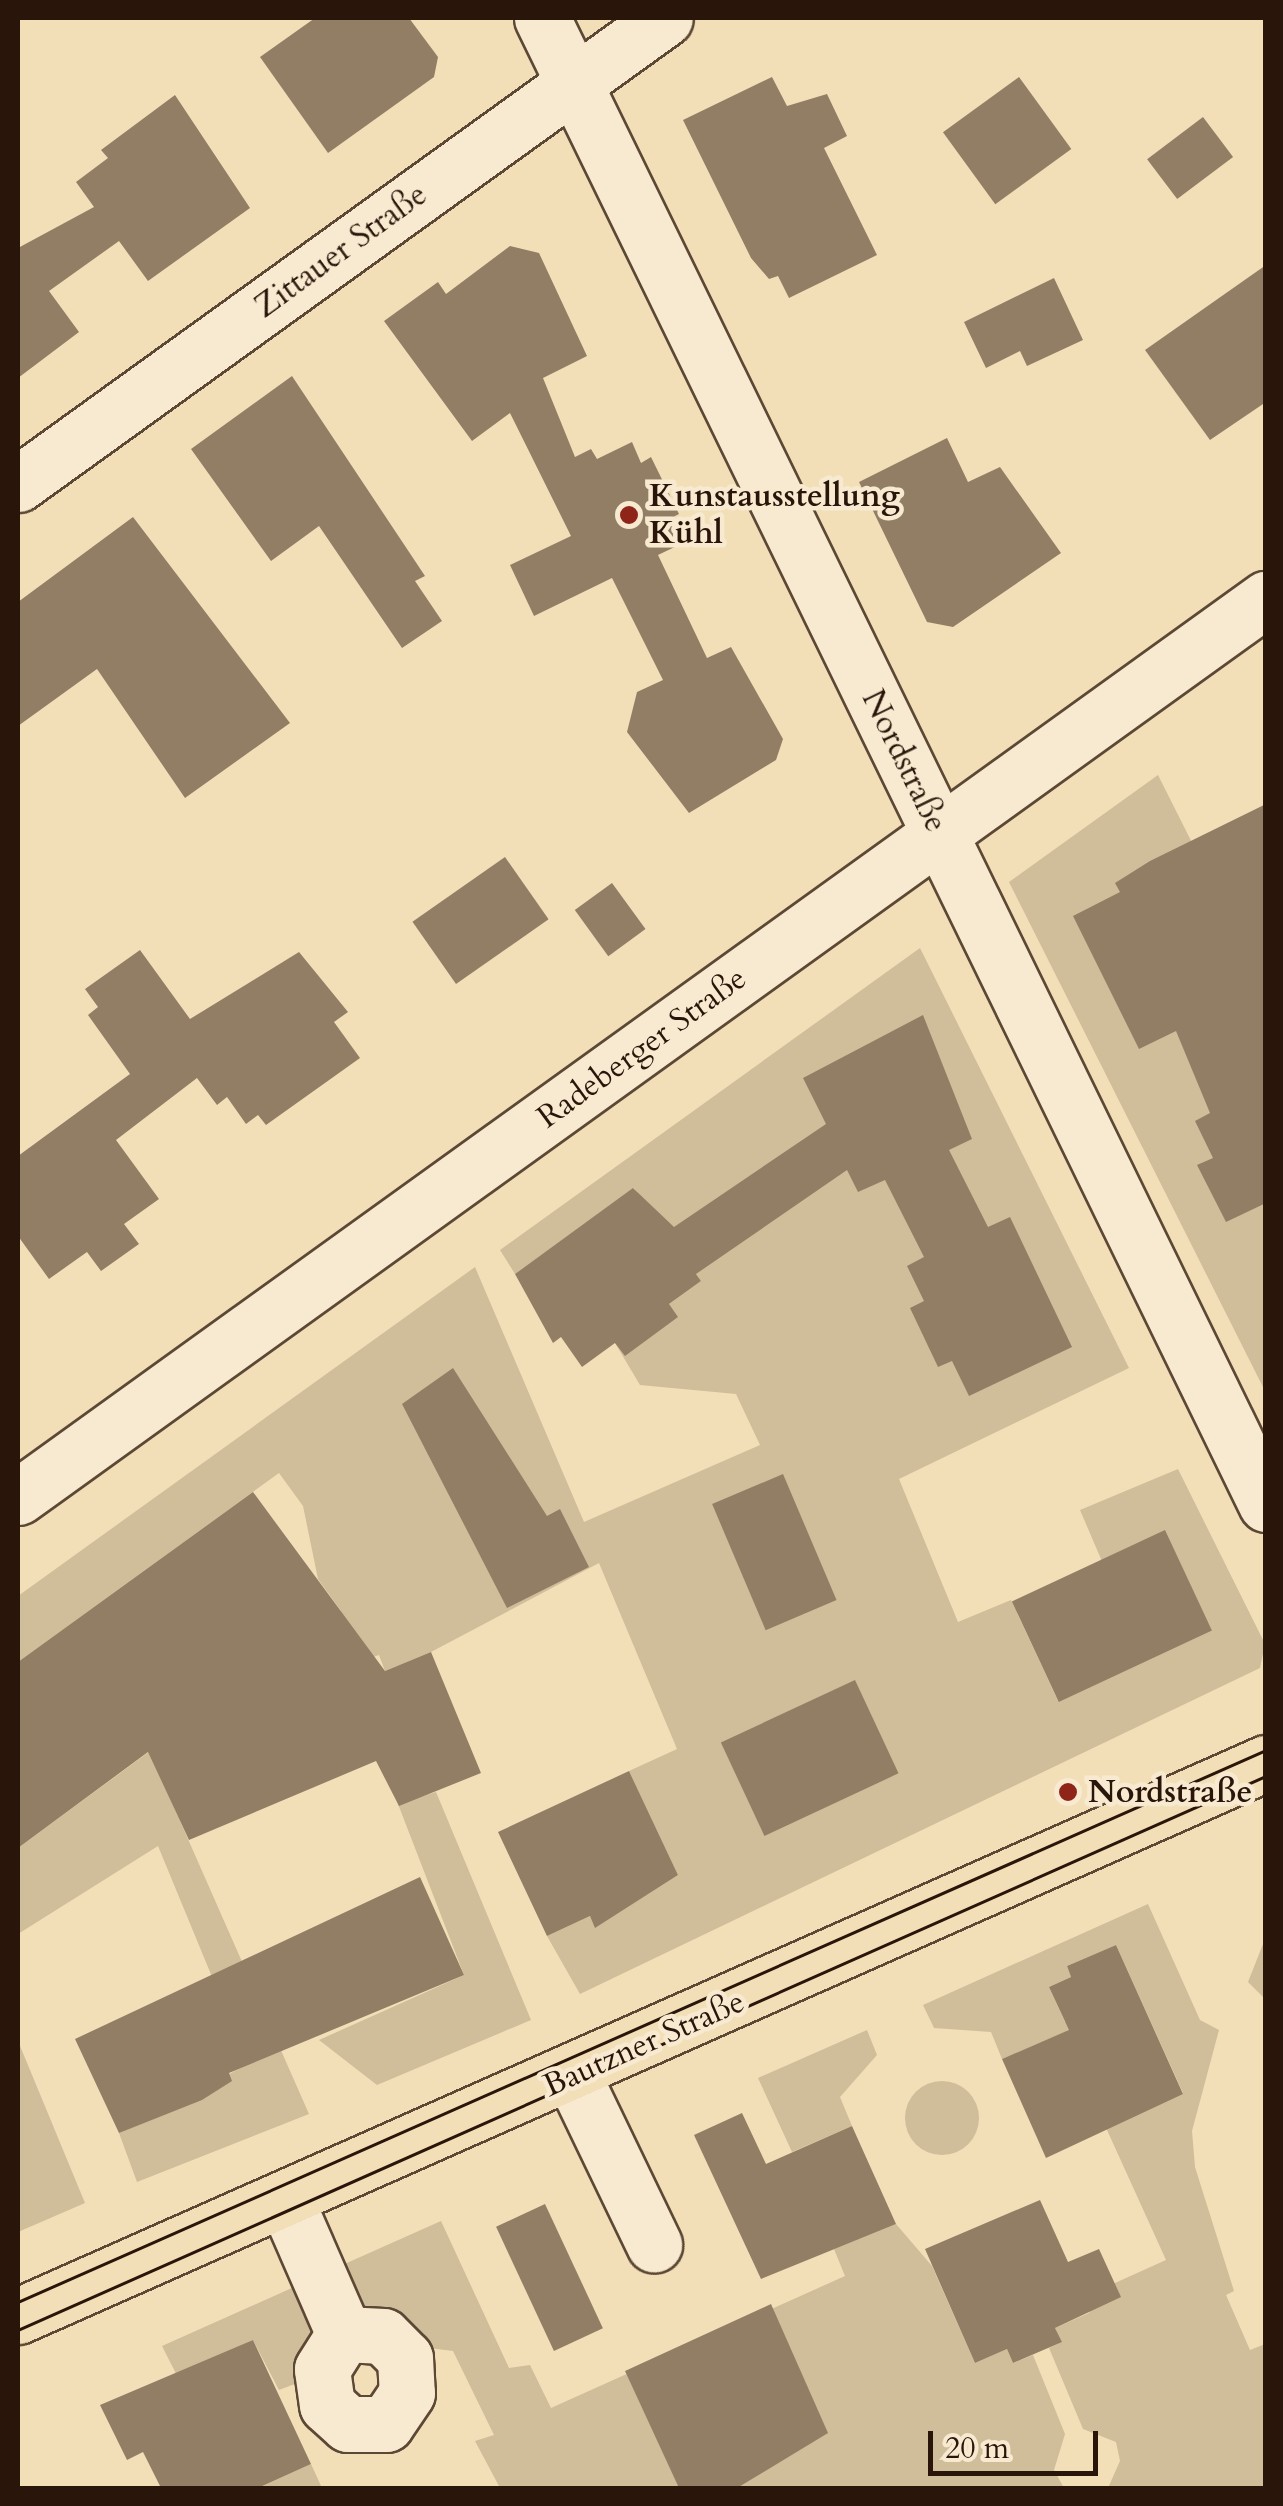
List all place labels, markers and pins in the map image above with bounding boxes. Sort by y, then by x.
place label: Kunstausstellung Kühl [649,478,900,553]
marker: Kunstausstellung Kühl [618,504,640,526]
place label: Nordstraße [1088,1773,1252,1811]
marker: Nordstraße [1057,1781,1079,1803]

